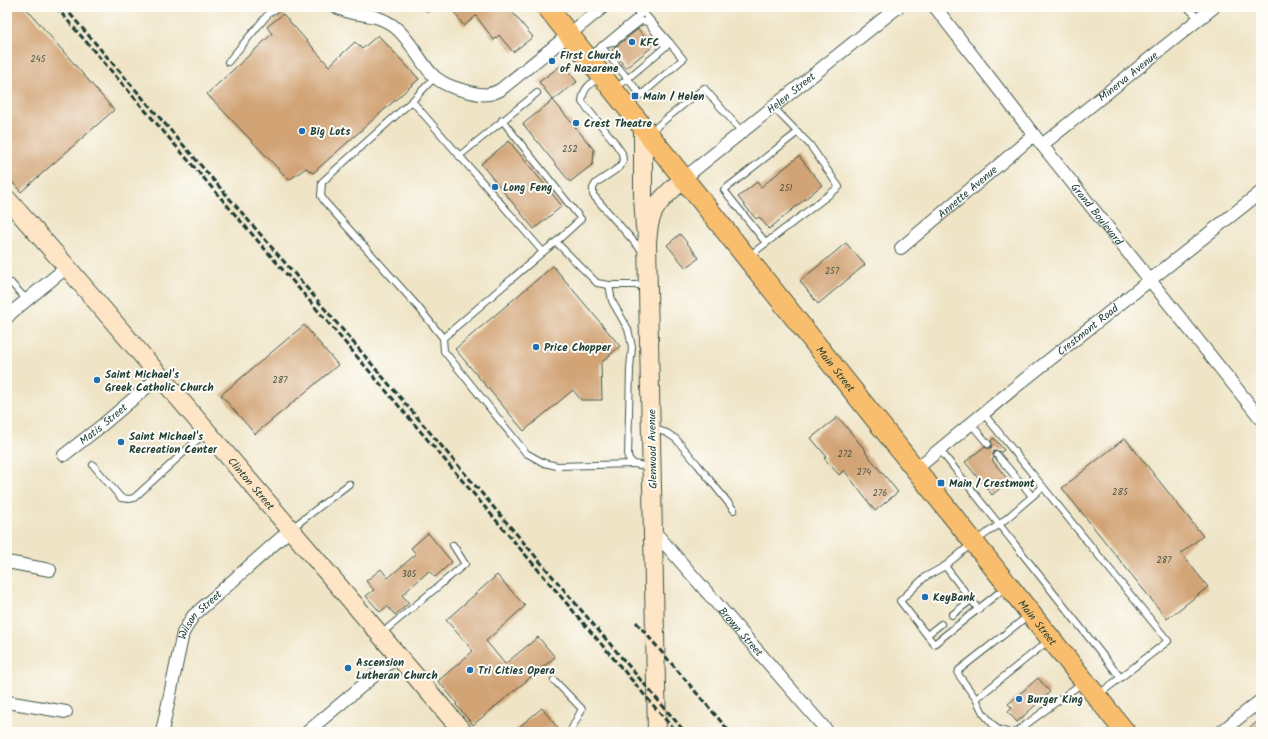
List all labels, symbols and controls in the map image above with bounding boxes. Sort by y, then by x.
place label: KFC [640,34,660,52]
marker: KFC [627,37,637,47]
place label: First Church of Nazarene [560,47,621,78]
street label: Minerva Avenue [1095,47,1162,107]
house number: 245 [30,52,47,67]
marker: First Church of Nazarene [547,56,557,66]
street label: Helen Street [763,68,820,119]
place label: Main / Helen [643,88,704,106]
marker: Main / Helen [630,91,640,101]
place label: Crest Theatre [584,115,653,133]
marker: Crest Theatre [571,118,581,128]
place label: Big Lots [310,123,351,141]
marker: Big Lots [297,126,307,136]
house number: 252 [562,142,578,157]
street label: Annette Avenue [934,162,1002,223]
place label: Long Feng [503,179,552,197]
street label: Grand Boulevard [1066,180,1127,250]
house number: 251 [780,181,793,196]
marker: Long Feng [490,182,500,192]
house number: 257 [825,264,840,279]
street label: Crestmont Road [1053,300,1123,361]
place label: Price Chopper [544,339,612,357]
marker: Price Chopper [531,342,541,352]
street label: Main Street [811,343,859,397]
place label: Saint Michael's Greek Catholic Church [105,366,214,397]
house number: 287 [273,373,288,388]
marker: Saint Michael's Greek Catholic Church [92,375,102,385]
street label: Matis Street [76,399,132,450]
street label: Glenwood Avenue [643,409,663,489]
place label: Saint Michael's Recreation Center [129,428,218,459]
marker: Saint Michael's Recreation Center [116,437,126,447]
house number: 272 [838,447,852,462]
street label: Clinton Street [223,453,279,515]
house number: 274 [857,465,871,480]
place label: Main / Crestmont [949,475,1036,493]
marker: Main / Crestmont [936,478,946,488]
house number: 285 [1112,485,1129,500]
house number: 276 [873,486,887,501]
house number: 287 [1157,553,1172,568]
house number: 305 [402,567,417,582]
street label: Wilson Street [174,586,227,641]
place label: KeyBank [933,589,975,607]
marker: KeyBank [920,592,930,602]
street label: Main Street [1013,596,1061,651]
street label: Brown Street [713,603,768,662]
place label: Ascension Lutheran Church [356,654,438,685]
place label: Tri Cities Opera [478,662,555,680]
marker: Ascension Lutheran Church [343,663,353,673]
marker: Tri Cities Opera [465,665,475,675]
place label: Burger King [1027,691,1083,709]
marker: Burger King [1014,694,1024,704]

